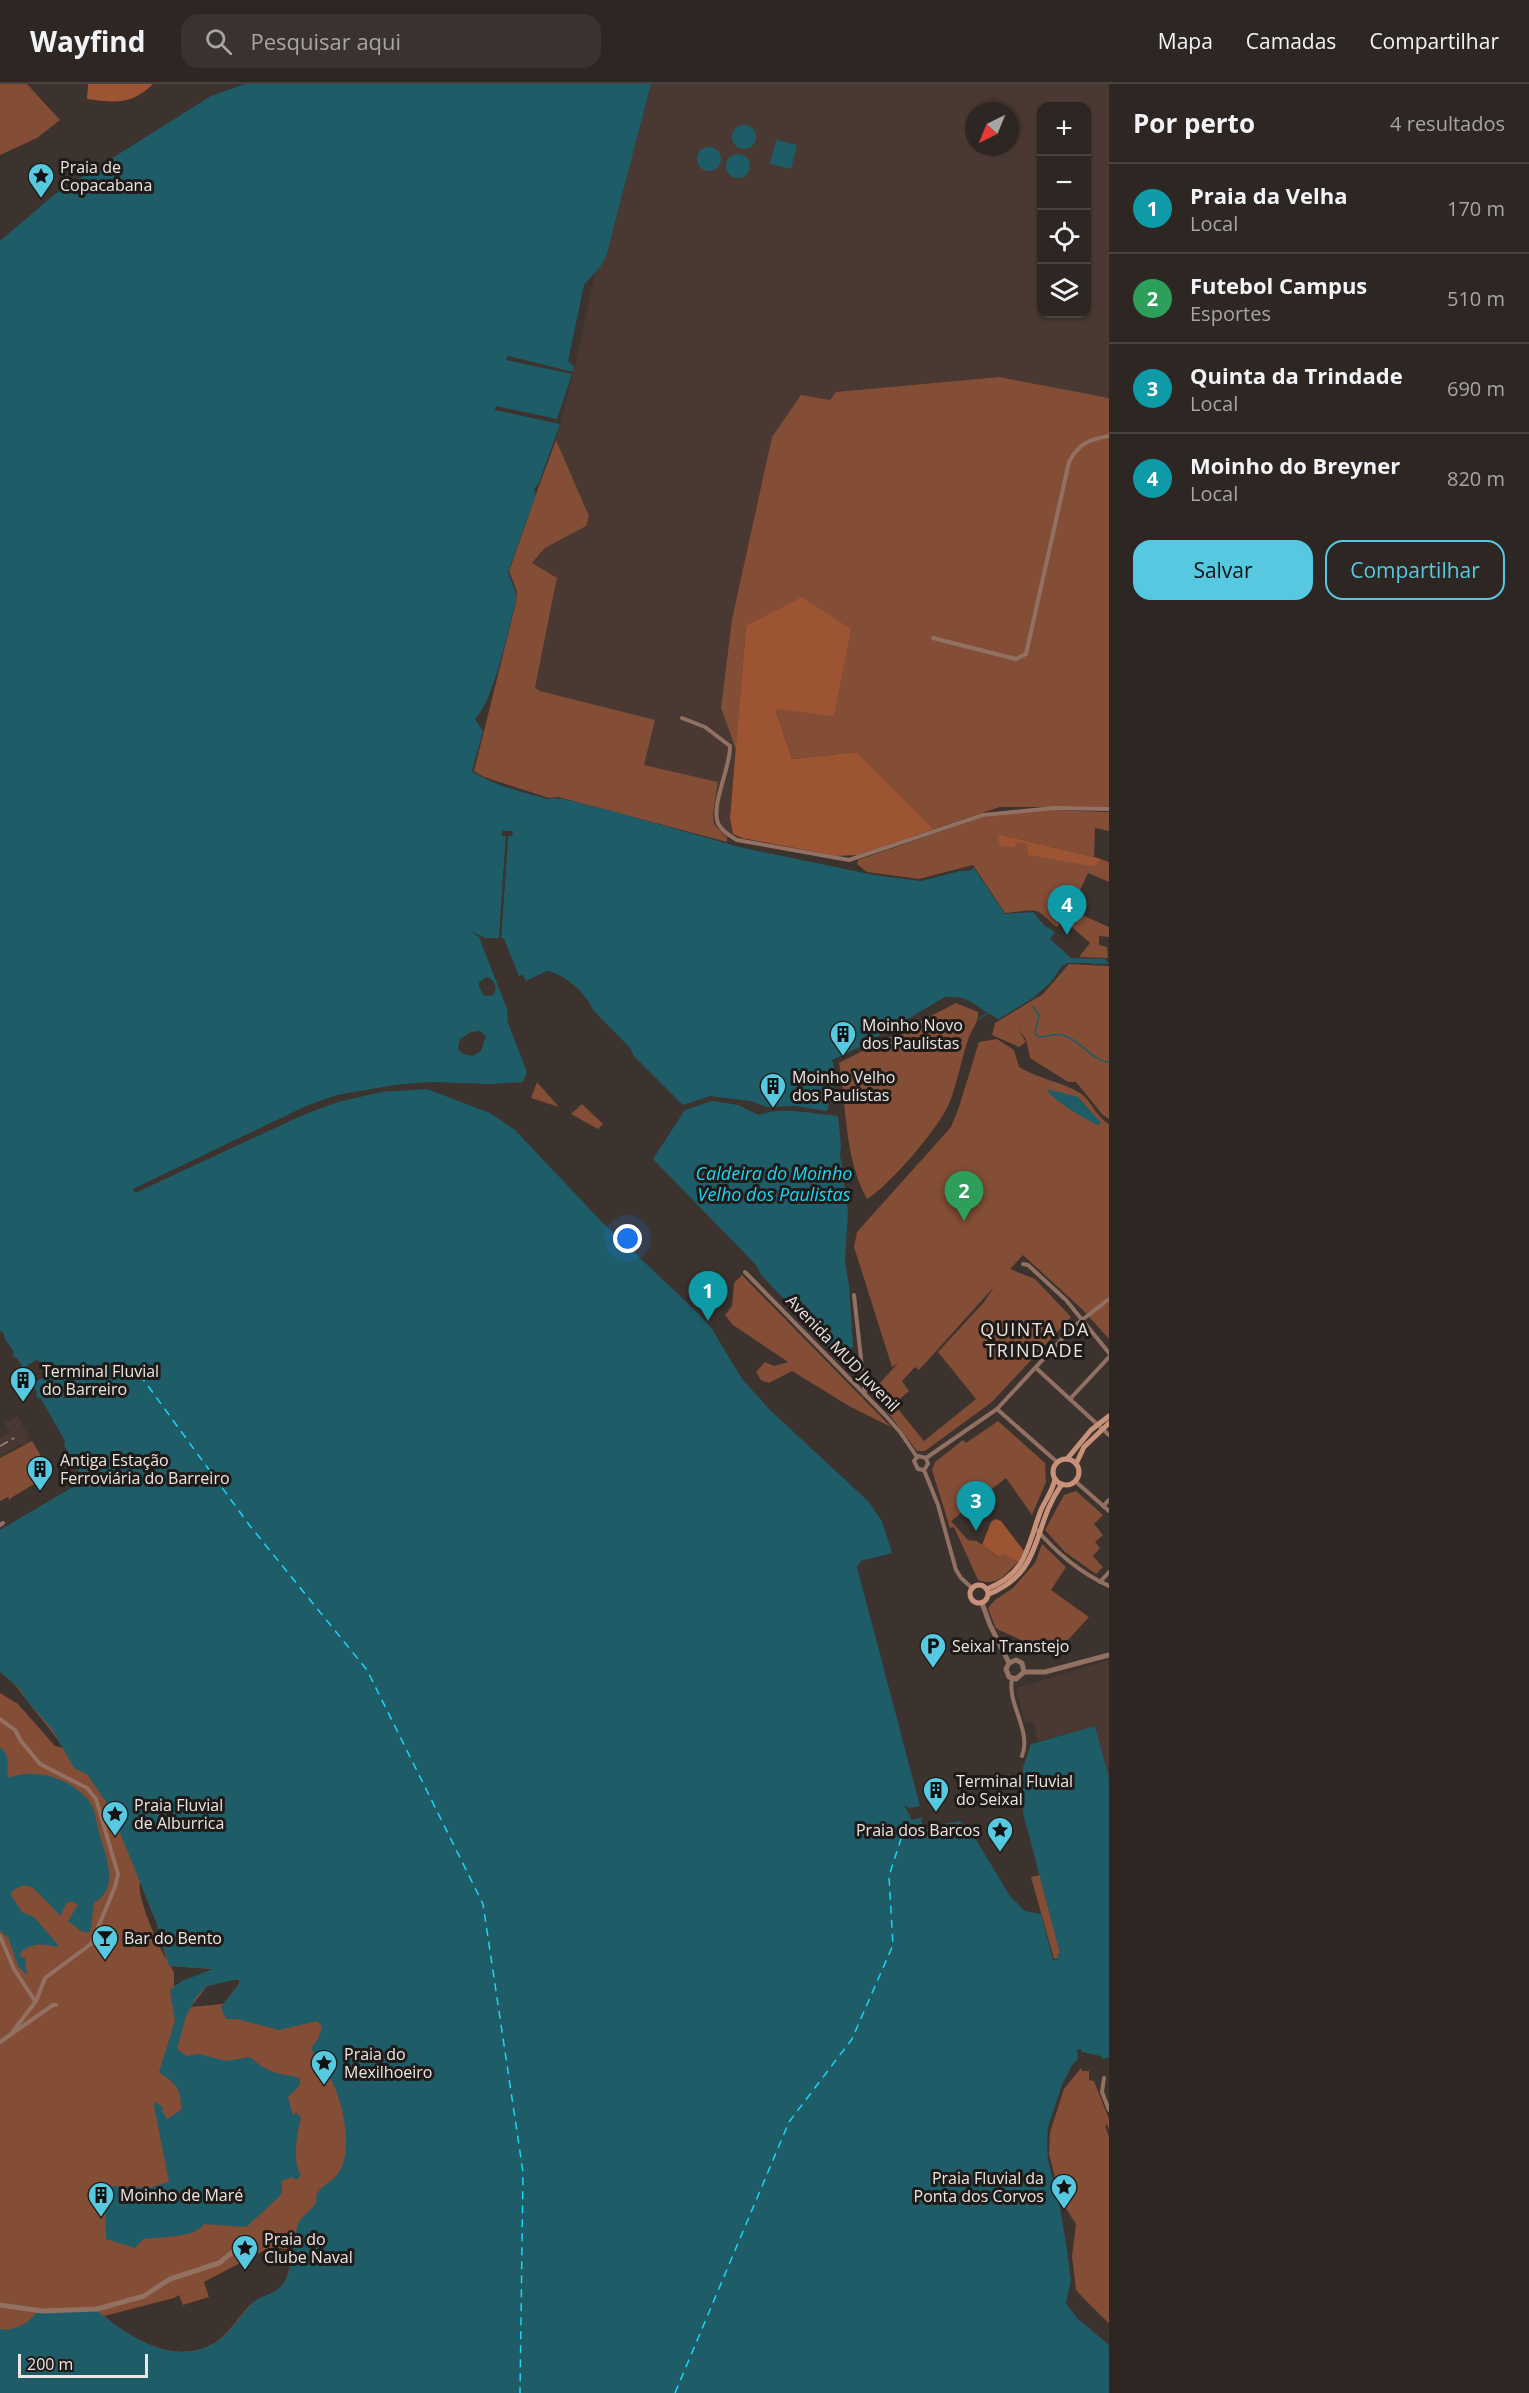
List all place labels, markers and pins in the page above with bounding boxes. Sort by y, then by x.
place label: Praia de Copacabana [60,156,152,196]
place icon: Praia de Copacabana [26,161,56,199]
pin: 4 [1048,886,1086,935]
place label: Moinho Novo dos Paulistas [862,1014,963,1054]
building icon: Moinho Novo dos Paulistas [828,1019,858,1057]
place label: Moinho Velho dos Paulistas [792,1066,895,1106]
building icon: Moinho Velho dos Paulistas [758,1071,788,1109]
pin: 2 [944,1172,984,1221]
pin: 1 [688,1272,728,1321]
place label: Terminal Fluvial do Barreiro [42,1360,159,1400]
building icon: Terminal Fluvial do Barreiro [8,1365,38,1403]
place label: Antiga Estação Ferroviária do Barreiro [60,1449,230,1489]
building icon: Antiga Estação Ferroviária do Barreiro [25,1454,55,1492]
pin: 3 [956,1482,996,1531]
parking icon: Seixal Transtejo [918,1631,948,1669]
place label: Seixal Transtejo [952,1635,1069,1657]
place label: Terminal Fluvial do Seixal [956,1770,1073,1810]
building icon: Terminal Fluvial do Seixal [921,1775,951,1813]
place label: Praia Fluvial de Alburrica [134,1794,224,1834]
place icon: Praia Fluvial de Alburrica [100,1799,130,1837]
place icon: Praia dos Barcos [985,1815,1015,1853]
place label: Praia dos Barcos [856,1819,980,1841]
bar icon: Bar do Bento [90,1923,120,1961]
place label: Bar do Bento [124,1927,222,1949]
place label: Praia do Mexilhoeiro [344,2043,432,2083]
place icon: Praia do Mexilhoeiro [309,2048,339,2086]
place label: Praia Fluvial da Ponta dos Corvos [914,2167,1044,2207]
place icon: Praia Fluvial da Ponta dos Corvos [1049,2172,1079,2210]
building icon: Moinho de Maré [86,2180,116,2218]
place label: Moinho de Maré [120,2184,243,2206]
place label: Praia do Clube Naval [264,2228,353,2268]
place icon: Praia do Clube Naval [230,2233,260,2271]

